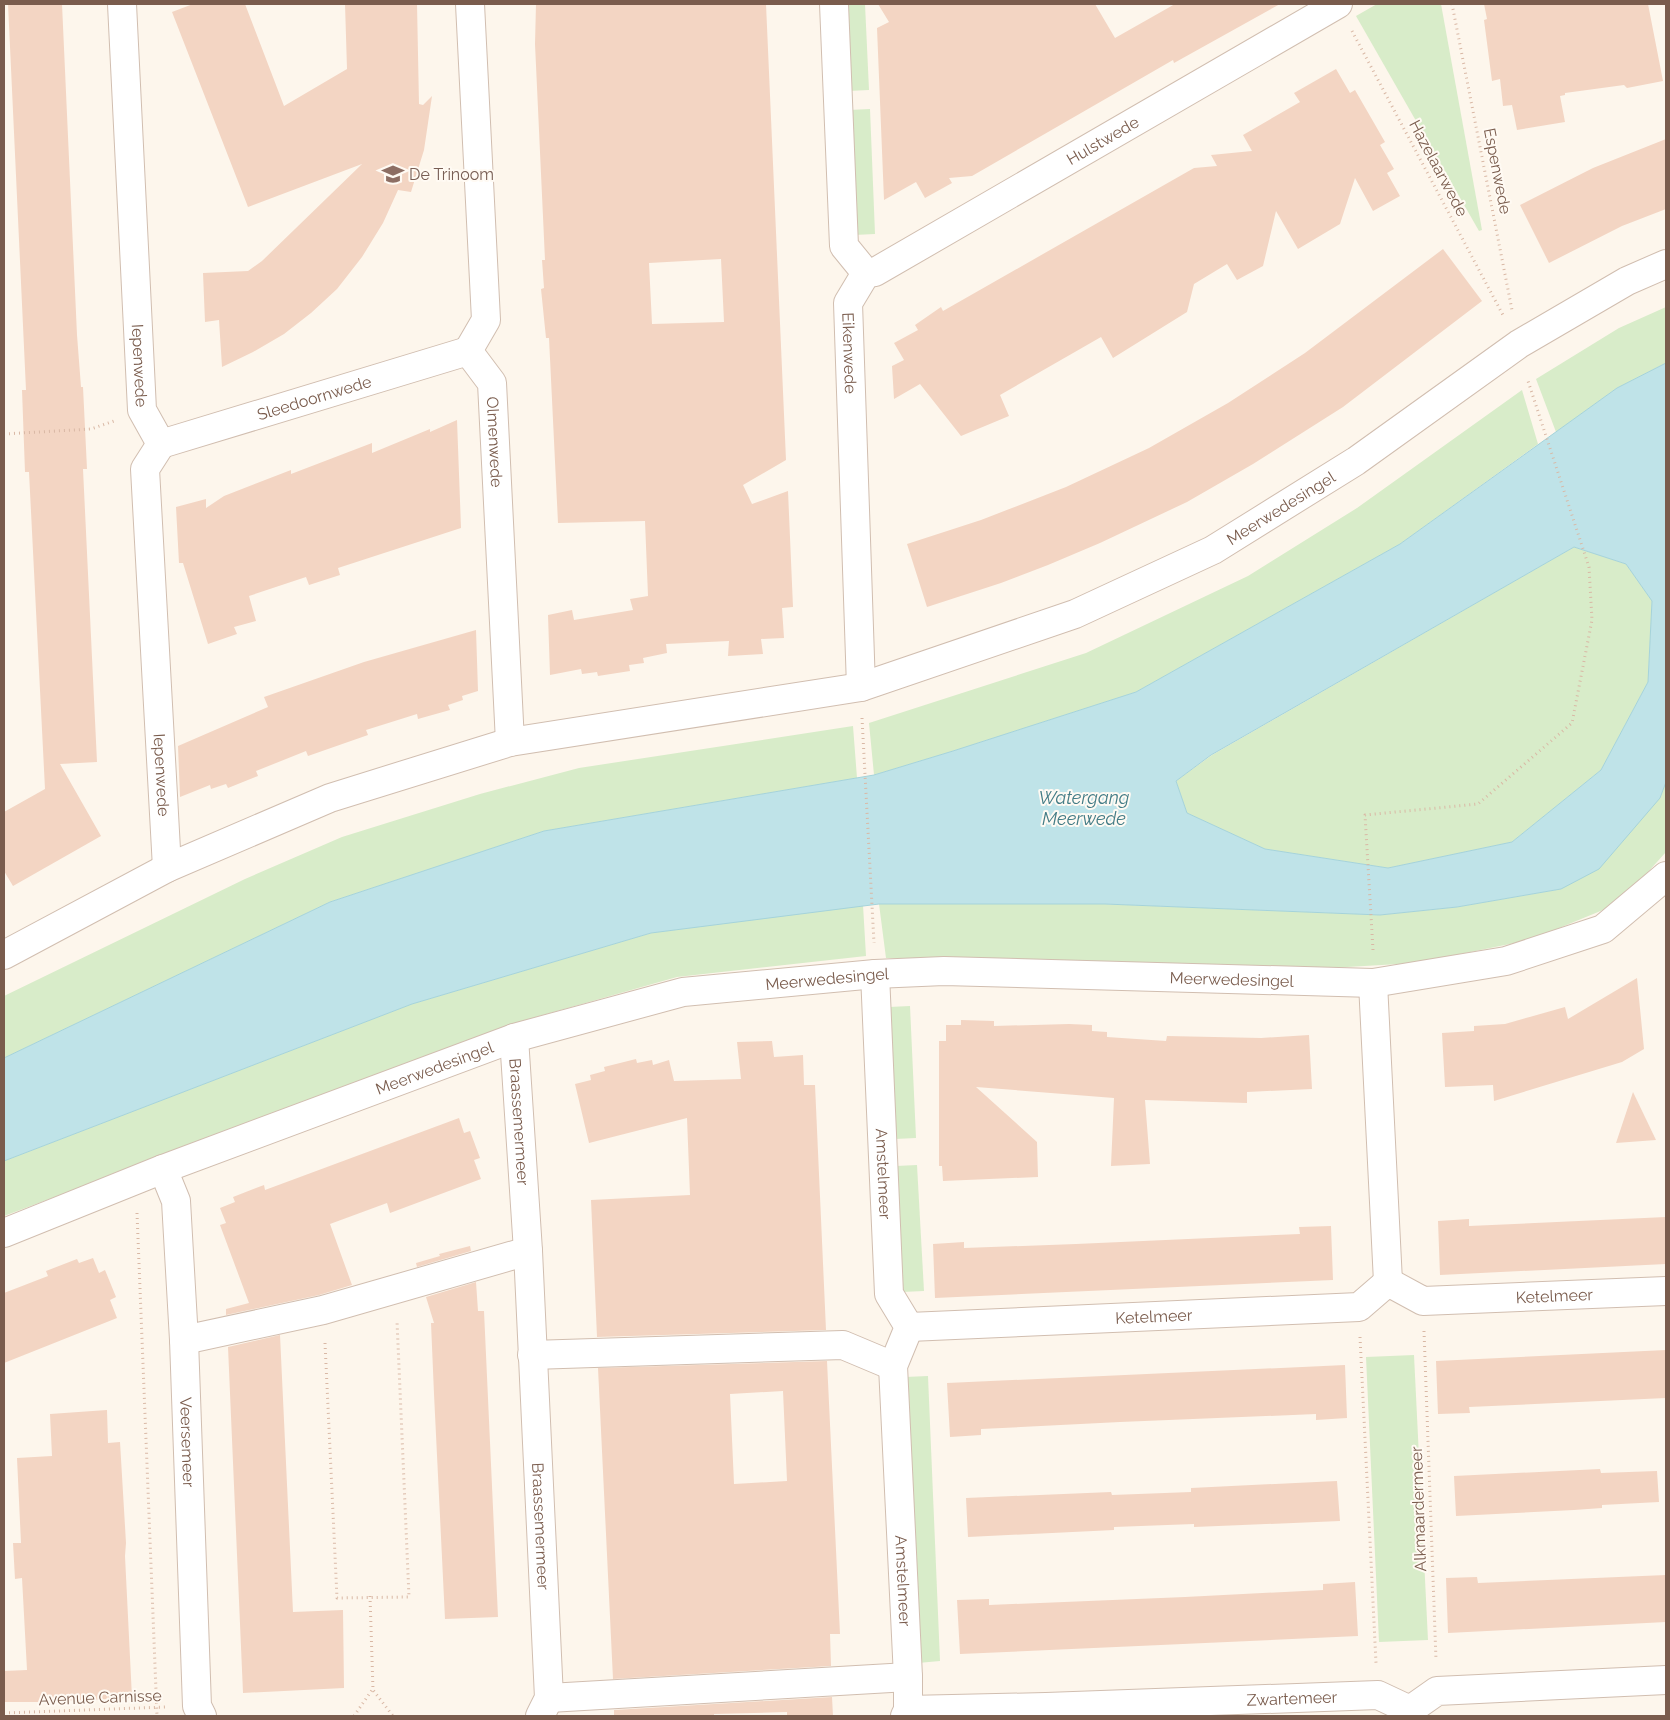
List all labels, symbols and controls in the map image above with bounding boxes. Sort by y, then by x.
street label: Hulstwede [1063,112,1142,169]
street label: Hazelaarwede [1405,117,1472,220]
street label: Espenwede [1480,126,1515,216]
school or university icon: De Trinoom [380,161,406,187]
place label: De Trinoom [409,165,494,184]
street label: Eikenwede [838,312,860,394]
street label: Iepenwede [128,324,151,408]
street label: Sleedoornwede [255,372,374,424]
street label: Olmenwede [483,396,506,488]
street label: Meerwedesingel [1223,467,1339,549]
street label: Iepenwede [150,733,173,817]
water label: Watergang Meerwede [1039,787,1130,829]
street label: Meerwedesingel [765,964,890,994]
street label: Meerwedesingel [1170,968,1295,991]
street label: Meerwedesingel [373,1037,497,1099]
street label: Braassemermeer [505,1058,533,1186]
street label: Amstelmeer [872,1128,895,1220]
street label: Ketelmeer [1515,1285,1594,1307]
street label: Ketelmeer [1115,1305,1193,1328]
street label: Veersemeer [176,1397,198,1488]
street label: Alkmaardermeer [1407,1446,1430,1572]
street label: Braassemermeer [528,1462,553,1591]
street label: Amstelmeer [891,1535,915,1627]
street label: Avenue Carnisse [38,1686,162,1709]
street label: Zwartemeer [1246,1687,1338,1710]

